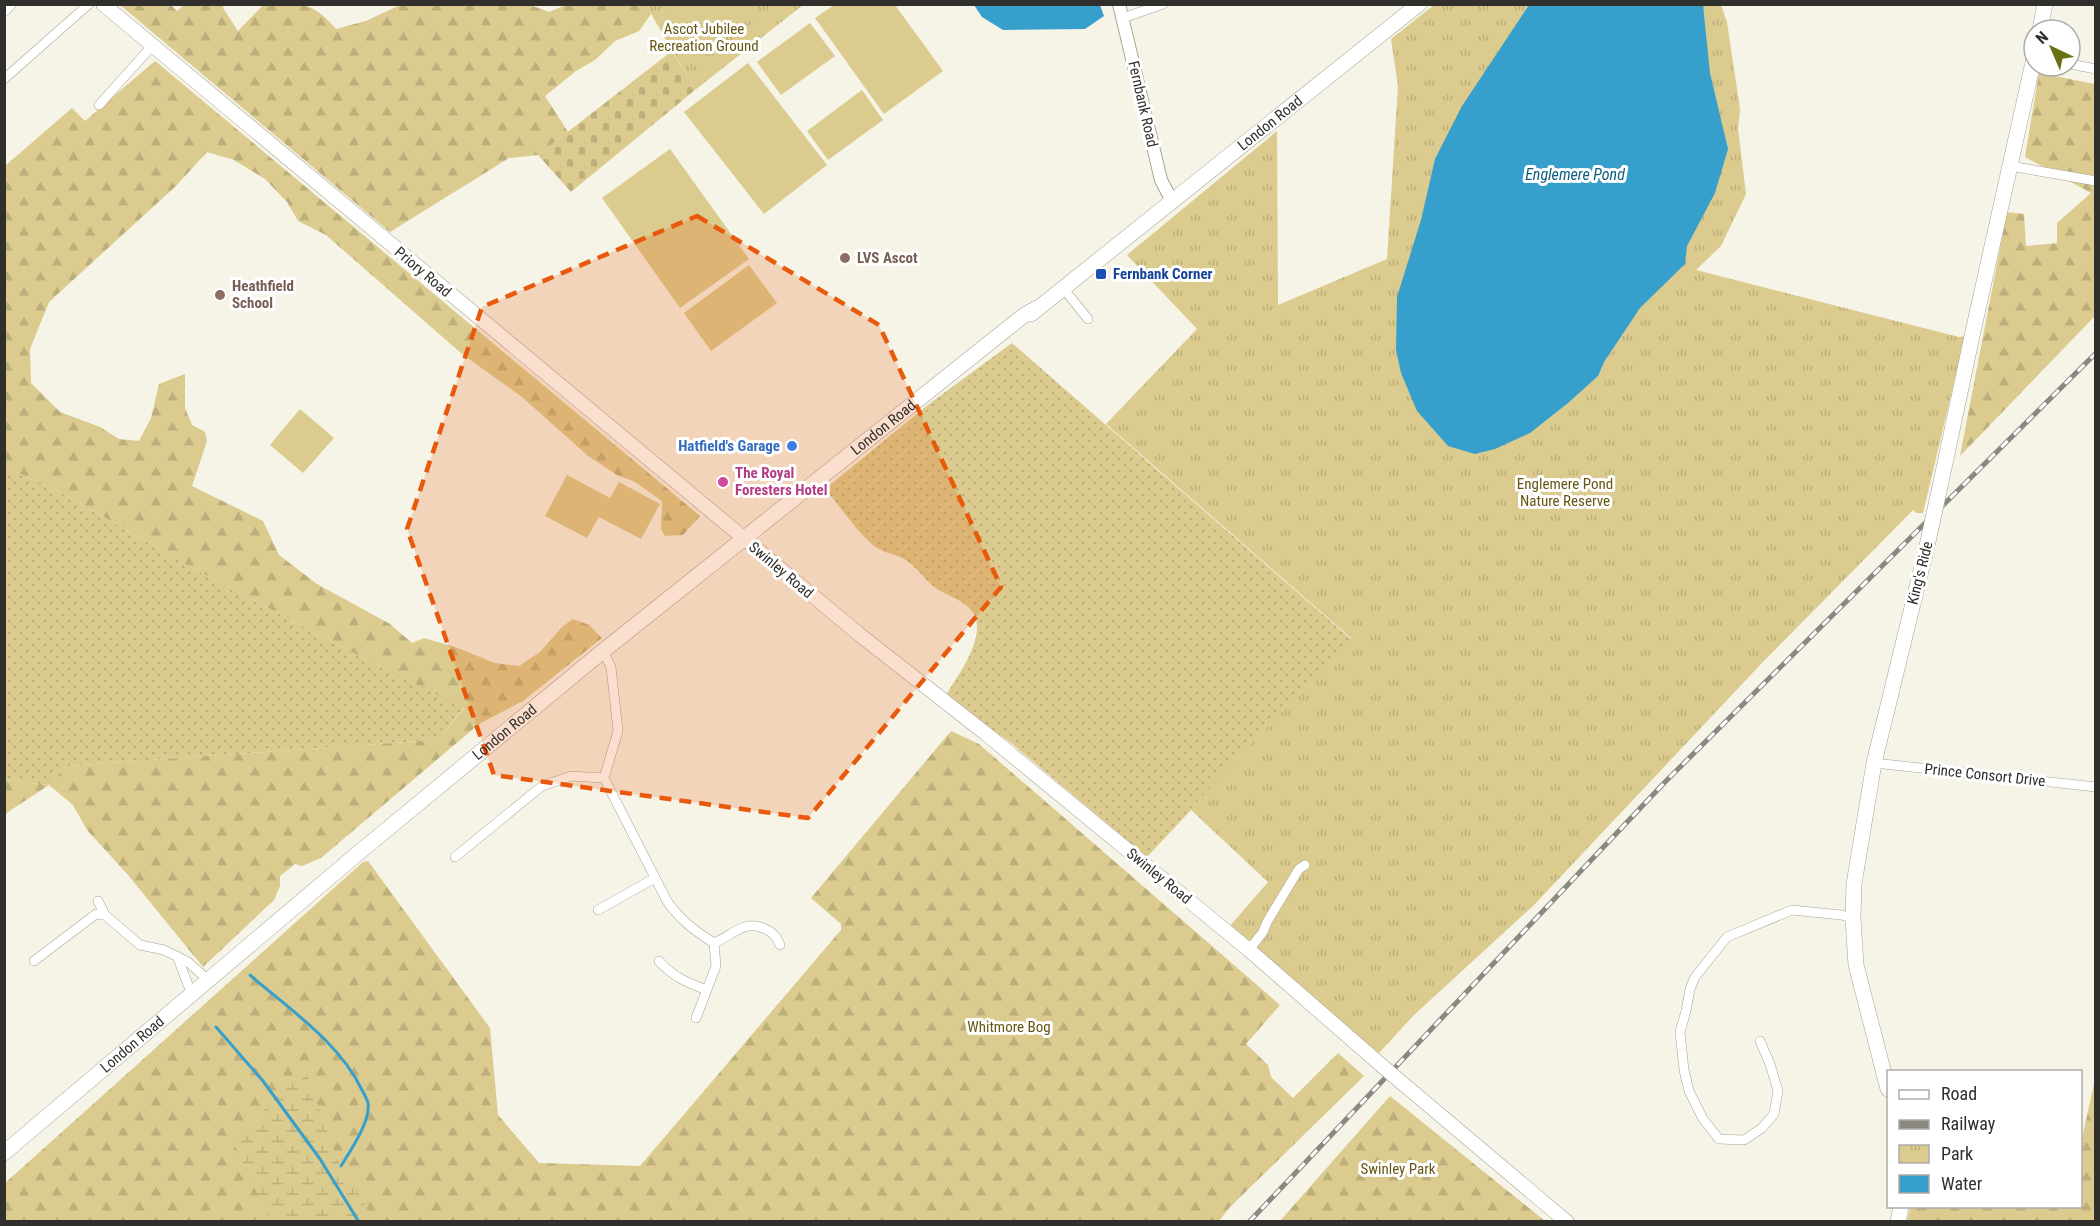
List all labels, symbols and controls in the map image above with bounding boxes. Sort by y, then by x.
north arrow [2022,18,2082,78]
park label: Ascot Jubilee Recreation Ground [649,20,759,55]
text: N [2032,27,2052,48]
street label: Fernbank Road [1124,59,1162,149]
street label: London Road [1234,92,1306,154]
water label: Englemere Pond [1525,165,1625,184]
street label: Priory Road [391,243,455,301]
place label: LVS Ascot [857,249,918,267]
marker: LVS Ascot [838,251,852,265]
place label: Fernbank Corner [1113,265,1213,283]
marker: Fernbank Corner [1094,267,1108,281]
place label: Heathfield School [232,277,294,312]
marker: Heathfield School [213,288,227,302]
street label: London Road [847,396,919,459]
place label: Hatfield's Garage [678,437,780,455]
marker: Hatfield's Garage [785,439,799,453]
place label: The Royal Foresters Hotel [735,464,828,499]
marker: The Royal Foresters Hotel [716,475,730,489]
park label: Englemere Pond Nature Reserve [1517,475,1613,510]
street label: Swinley Road [745,538,817,602]
street label: King's Ride [1903,540,1937,606]
street label: London Road [469,701,540,764]
street label: Prince Consort Drive [1924,760,2046,790]
street label: Swinley Road [1123,844,1195,908]
street label: London Road [97,1012,168,1076]
park label: Whitmore Bog [967,1018,1051,1036]
legend [1887,1070,2082,1208]
text: Road [1941,1083,1977,1104]
text: Railway [1941,1113,1996,1134]
text: Park [1941,1143,1973,1164]
park label: Swinley Park [1360,1160,1436,1178]
text: Water [1941,1173,1983,1194]

